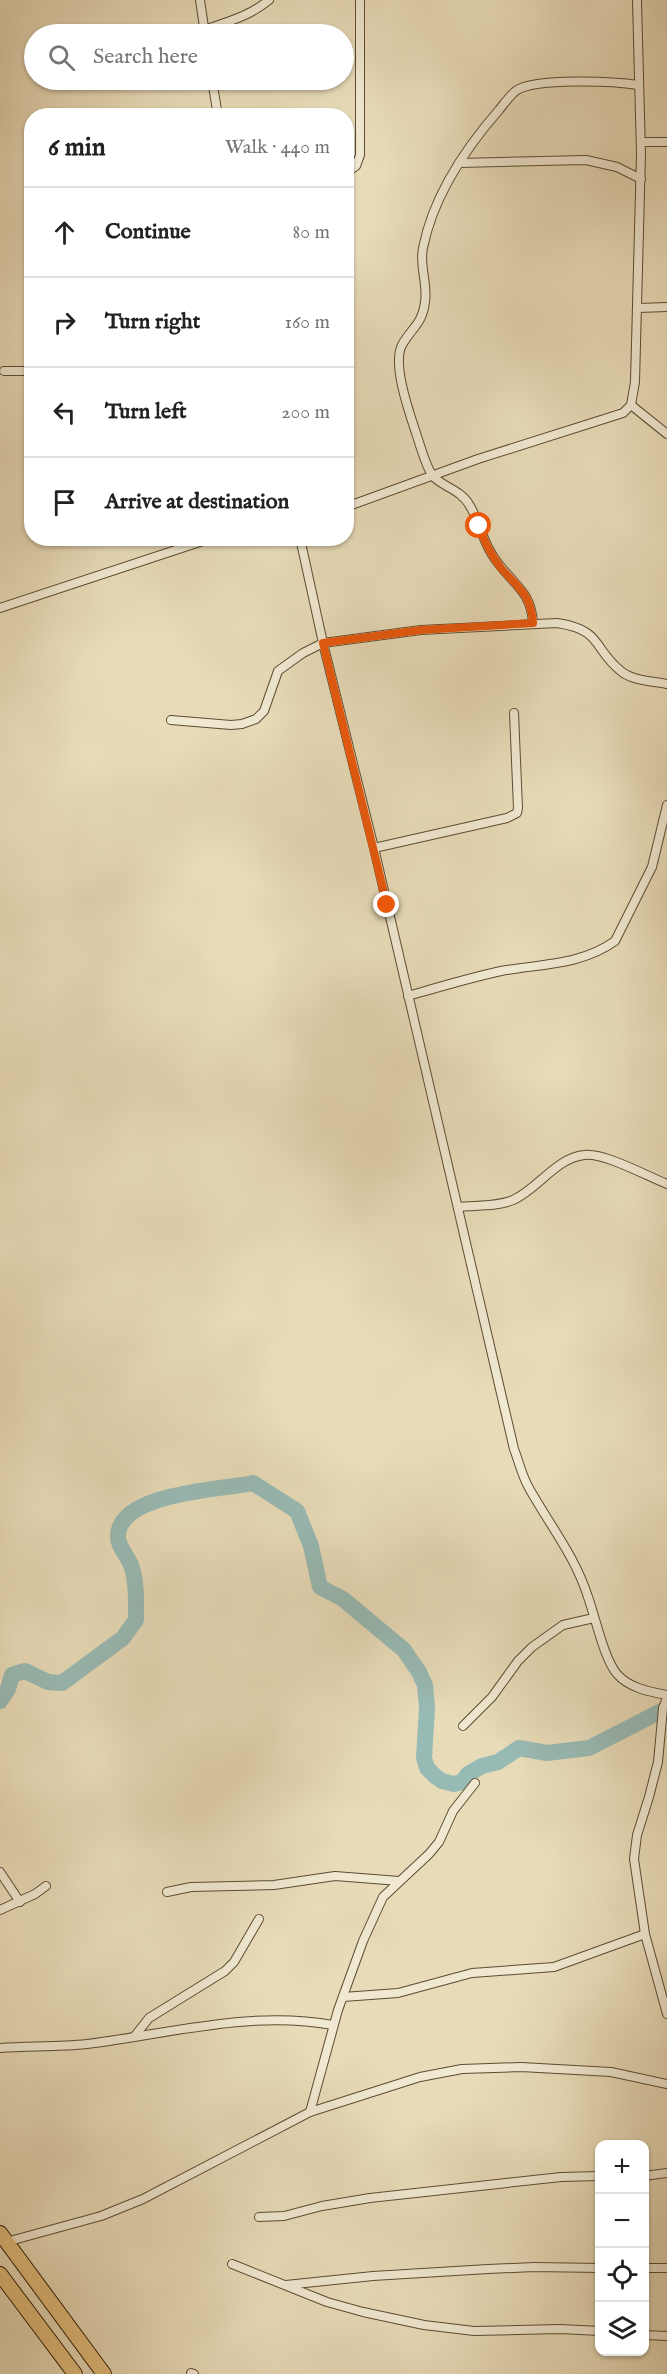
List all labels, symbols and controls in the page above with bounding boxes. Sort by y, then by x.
search box [24,24,354,90]
icon: search [45,41,78,74]
text: Search here [93,43,198,71]
text: 6 min [48,131,106,164]
text: Walk · 440 m [225,135,330,160]
icon: ahead [48,216,81,249]
text: Continue [105,218,191,246]
text: 80 m [293,220,330,245]
icon: right [48,306,81,339]
text: Turn right [105,308,200,336]
text: 160 m [284,310,330,335]
icon: left [48,396,81,429]
text: Turn left [105,398,187,426]
text: 200 m [281,400,330,425]
icon: arrive [48,486,81,519]
text: Arrive at destination [105,488,289,516]
route start [465,512,491,538]
route end [373,891,399,917]
map controls [595,2140,649,2356]
button: + [595,2140,649,2194]
button: − [595,2194,649,2248]
button: locate [595,2248,649,2302]
button: layers [595,2302,649,2356]

